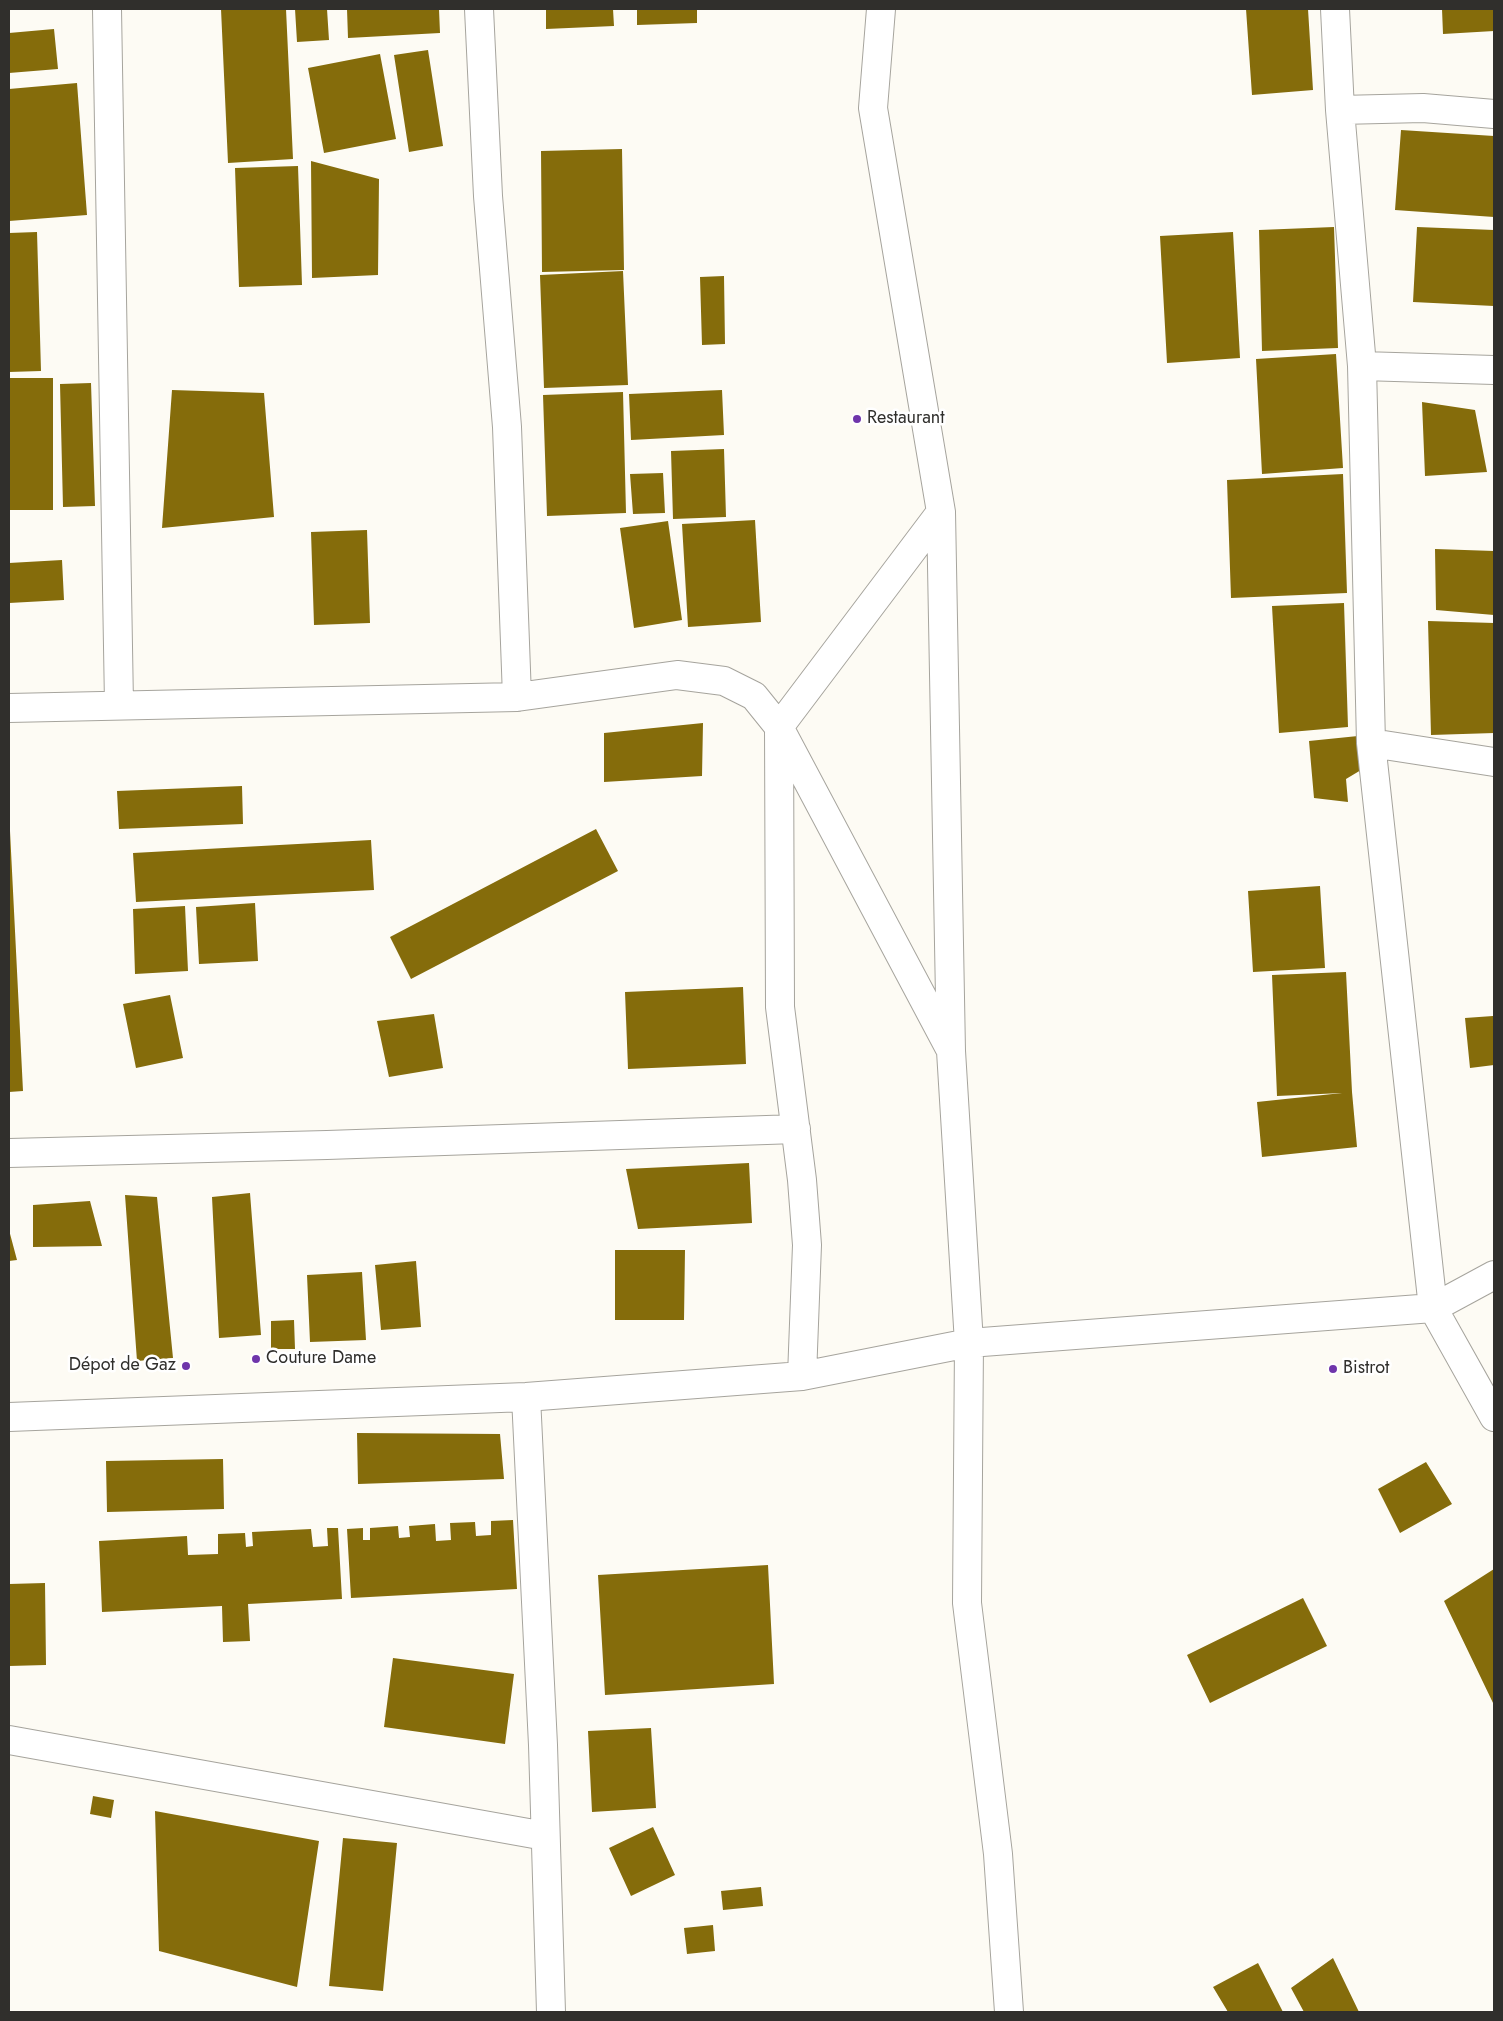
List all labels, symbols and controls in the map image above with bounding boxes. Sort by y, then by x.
place label: Restaurant [867,408,945,430]
marker: Restaurant [851,413,863,425]
place label: Couture Dame [266,1348,376,1370]
marker: Couture Dame [250,1353,262,1365]
place label: Dépot de Gaz [69,1355,176,1377]
place label: Bistrot [1343,1358,1389,1380]
marker: Dépot de Gaz [180,1360,192,1372]
marker: Bistrot [1327,1363,1339,1375]

